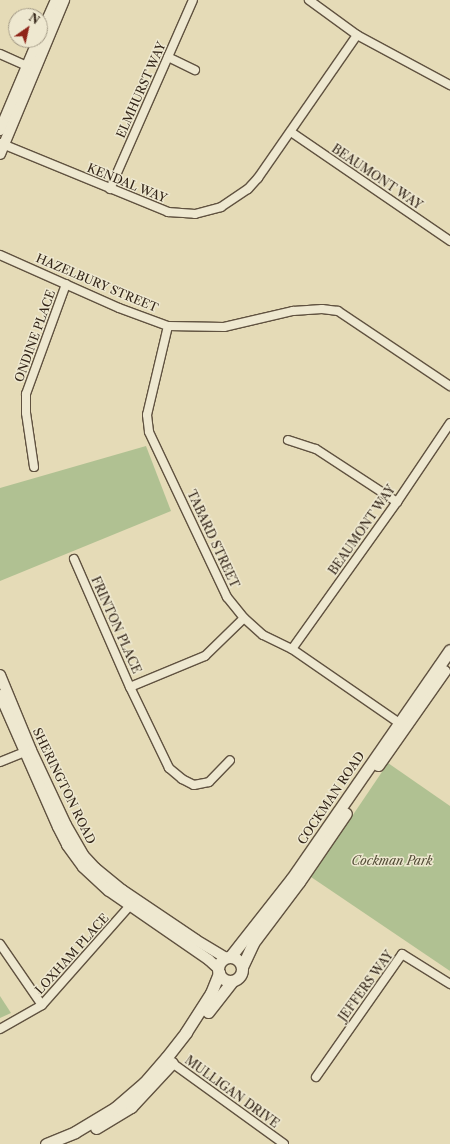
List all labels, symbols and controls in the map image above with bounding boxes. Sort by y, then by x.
north arrow [8,8,48,48]
text: N [26,10,42,27]
street label: ELMHURST WAY [113,39,169,141]
street label: BEAUMONT WAY [329,141,425,213]
street label: KENDAL WAY [85,160,169,206]
street label: HAZELBURY STREET [34,251,160,315]
street label: ONDINE PLACE [12,288,58,384]
street label: BEAUMONT WAY [325,482,399,578]
street label: TABARD STREET [184,488,242,590]
street label: FRINTON PLACE [88,574,144,676]
street label: SHERINGTON ROAD [30,726,98,846]
street label: COCKMAN ROAD [295,749,367,847]
park label: Cockman Park [352,854,432,868]
street label: LOXHAM PLACE [32,911,112,997]
street label: JEFFERS WAY [335,948,397,1024]
street label: MULLIGAN DRIVE [182,1053,282,1131]

